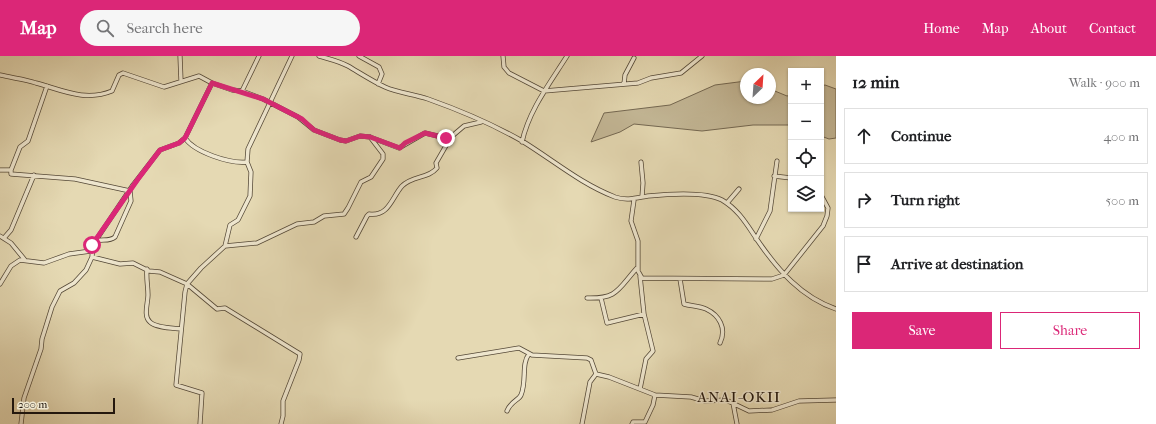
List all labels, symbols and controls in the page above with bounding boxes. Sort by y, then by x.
search box [80,10,360,46]
text: Map [20,17,56,39]
icon: search [94,17,116,39]
text: Search here [126,19,203,37]
text: Home [923,20,960,37]
text: Map [982,20,1009,37]
text: About [1031,20,1067,37]
text: Contact [1089,20,1136,37]
north arrow [740,68,776,104]
map controls [788,68,824,212]
button: + [788,68,824,104]
text: 12 min [852,72,899,92]
text: Walk · 900 m [1069,75,1140,90]
button: − [788,104,824,140]
icon: ahead [853,125,875,147]
text: Continue [891,127,951,145]
route end [437,129,455,147]
text: 400 m [1103,129,1139,144]
button: locate [788,140,824,176]
button: layers [788,176,824,212]
icon: right [853,189,875,211]
text: Turn right [891,191,960,209]
text: 500 m [1105,193,1139,208]
route start [83,236,101,254]
icon: arrive [853,253,875,275]
text: Arrive at destination [891,255,1023,273]
button: Save [852,312,992,349]
button: Share [1000,312,1140,349]
district label: ANAI-OKII [696,388,781,406]
scale bar [12,396,115,415]
text: 200 m [18,398,47,411]

